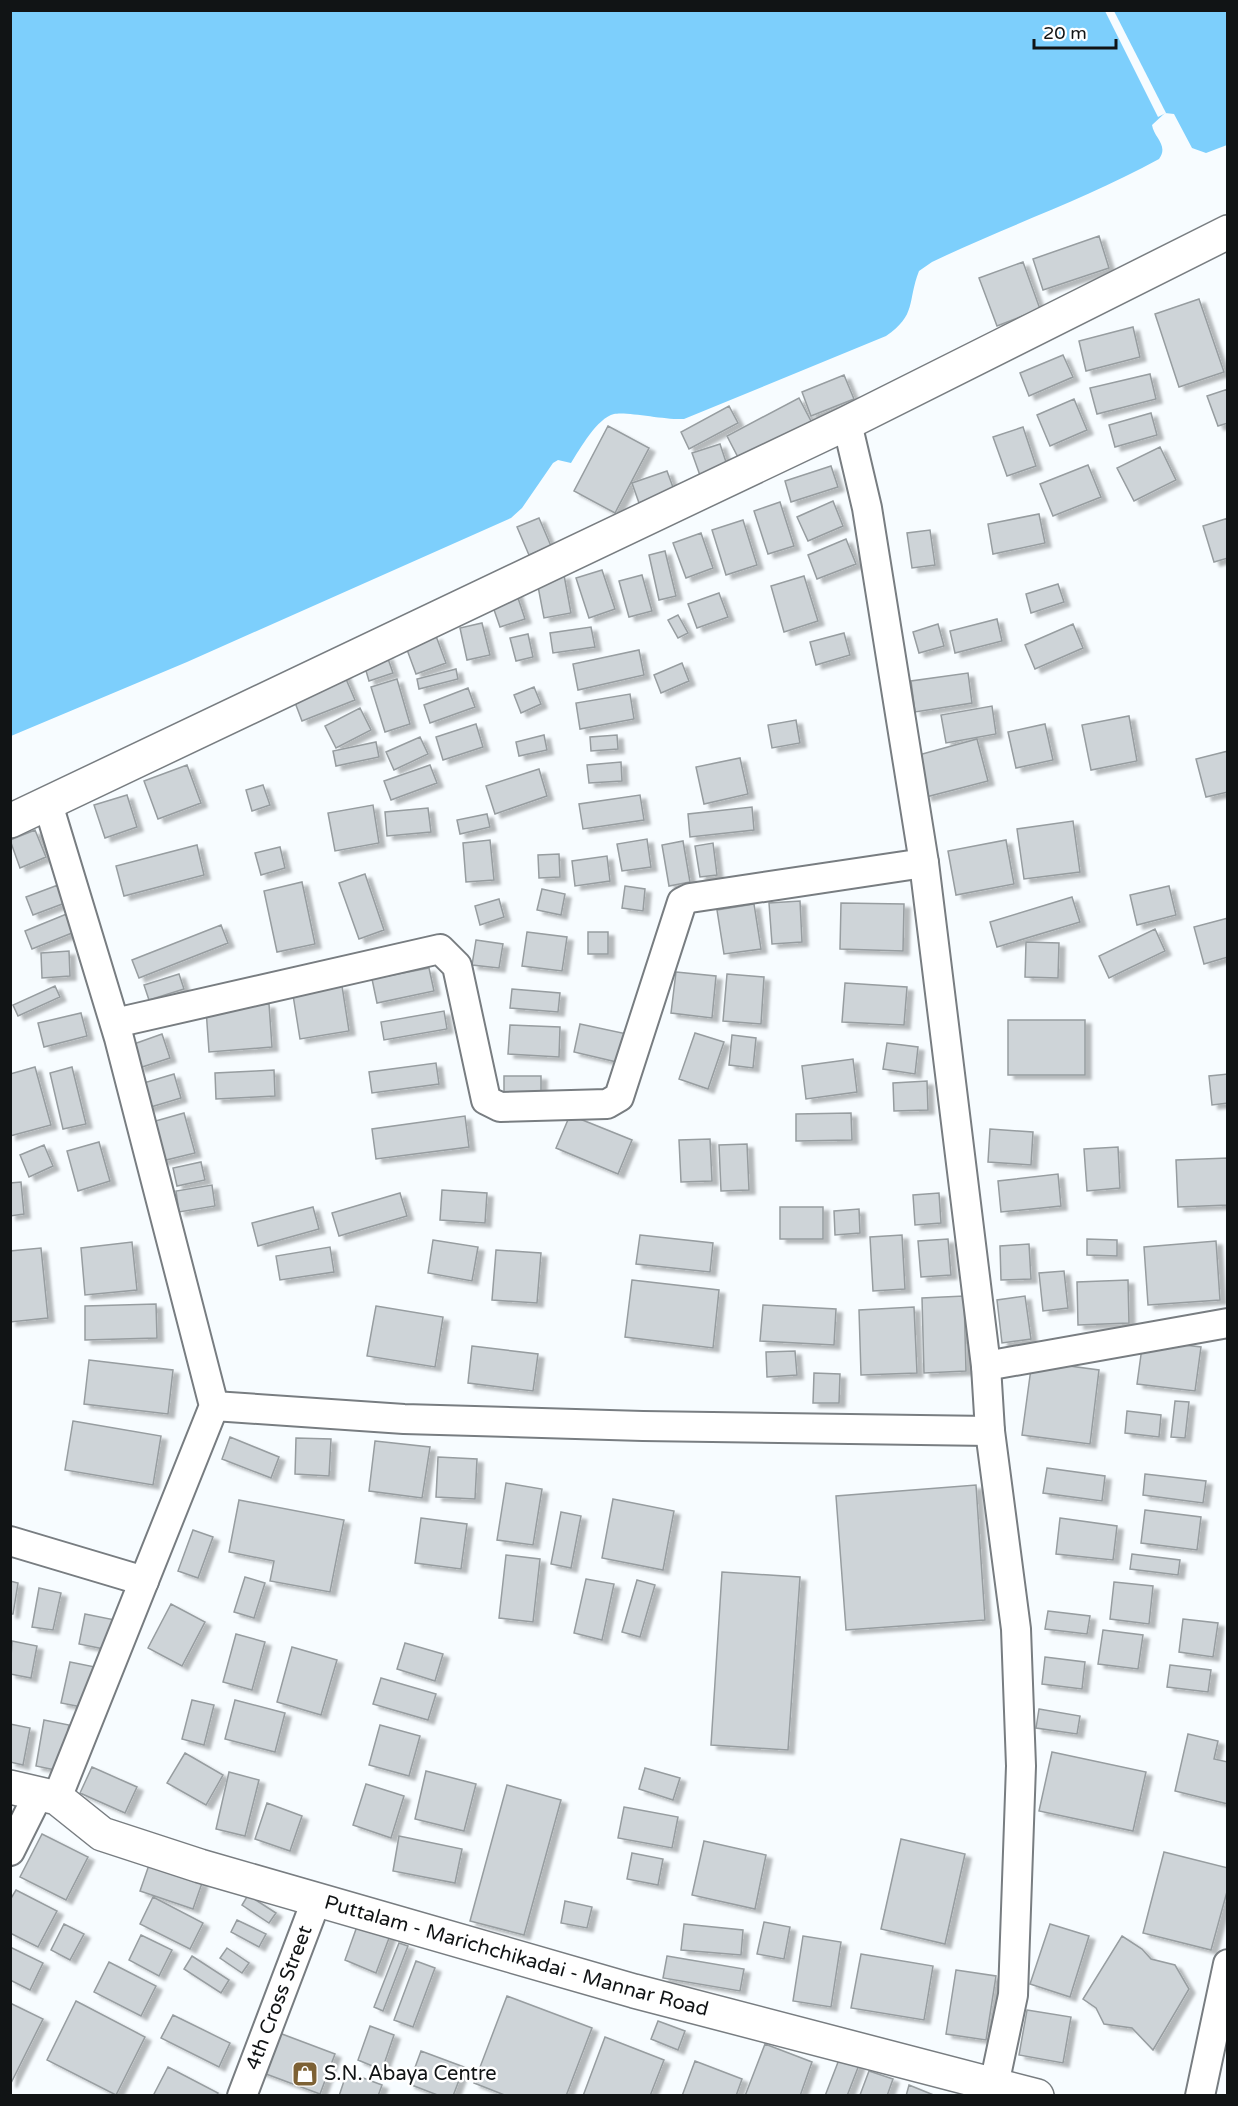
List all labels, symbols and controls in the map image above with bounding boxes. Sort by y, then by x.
scale bar [1034,12,1116,50]
text: 20 m [1043,22,1087,44]
street label: Puttalam - Marichchikadai - Mannar Road [322,1890,711,2022]
street label: 4th Cross Street [241,1922,318,2073]
shop icon: S.N. Abaya Centre [290,2059,320,2089]
place label: S.N. Abaya Centre [324,2062,497,2086]

